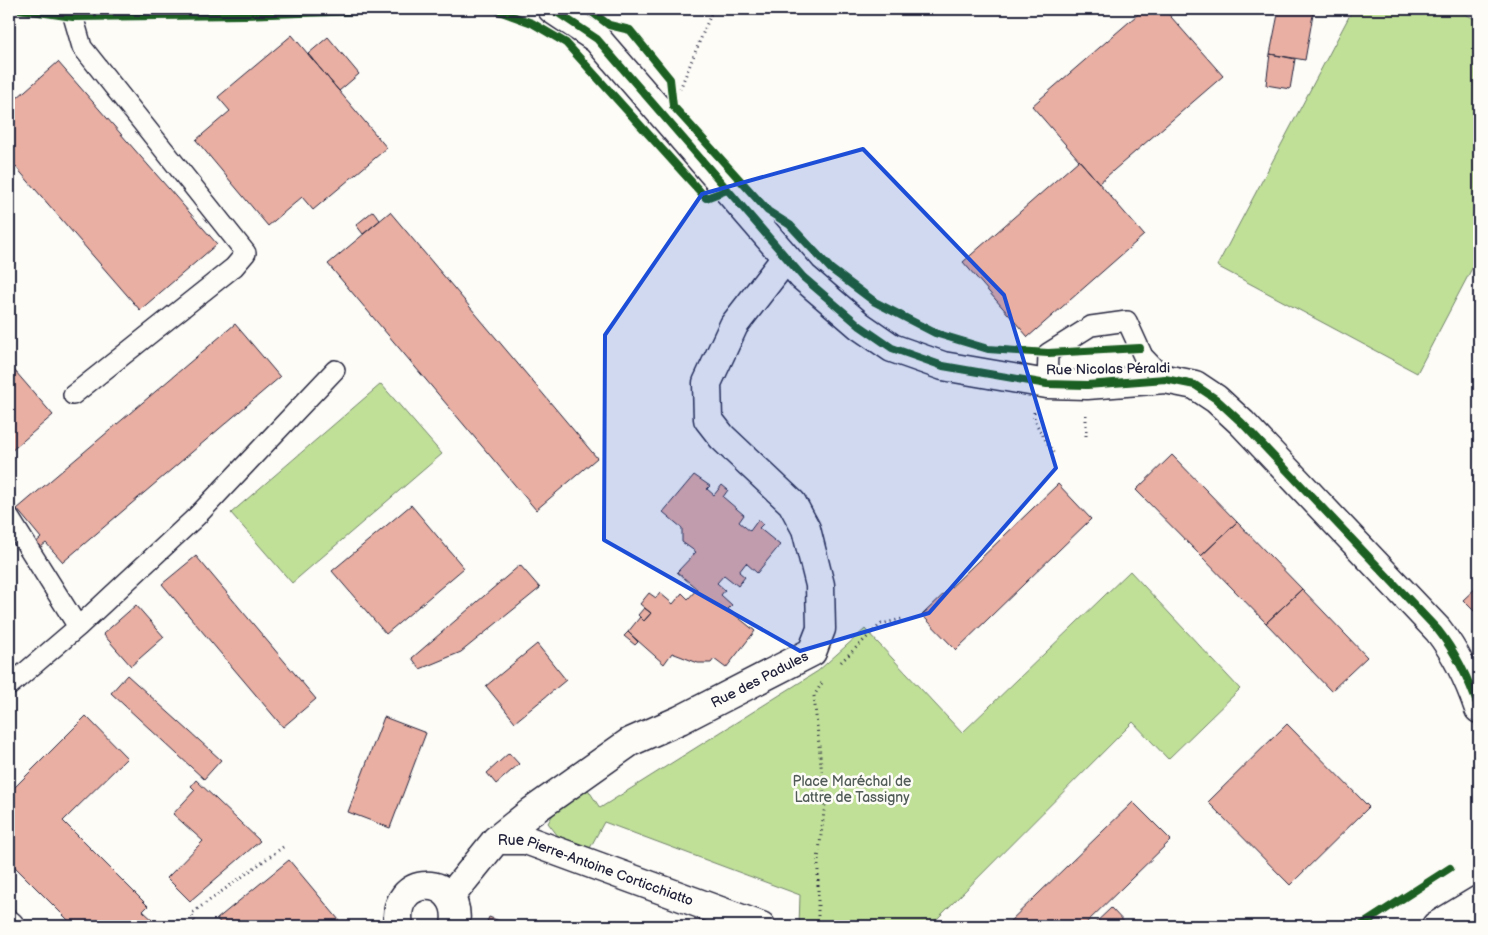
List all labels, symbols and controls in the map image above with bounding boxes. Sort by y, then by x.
street label: Rue Nicolas Péraldi [1046,359,1170,379]
street label: Rue des Padules [708,647,811,711]
park label: Place Maréchal de Lattre de Tassigny [793,773,911,806]
street label: Rue Pierre-Antoine Corticchiatto [498,832,696,909]

